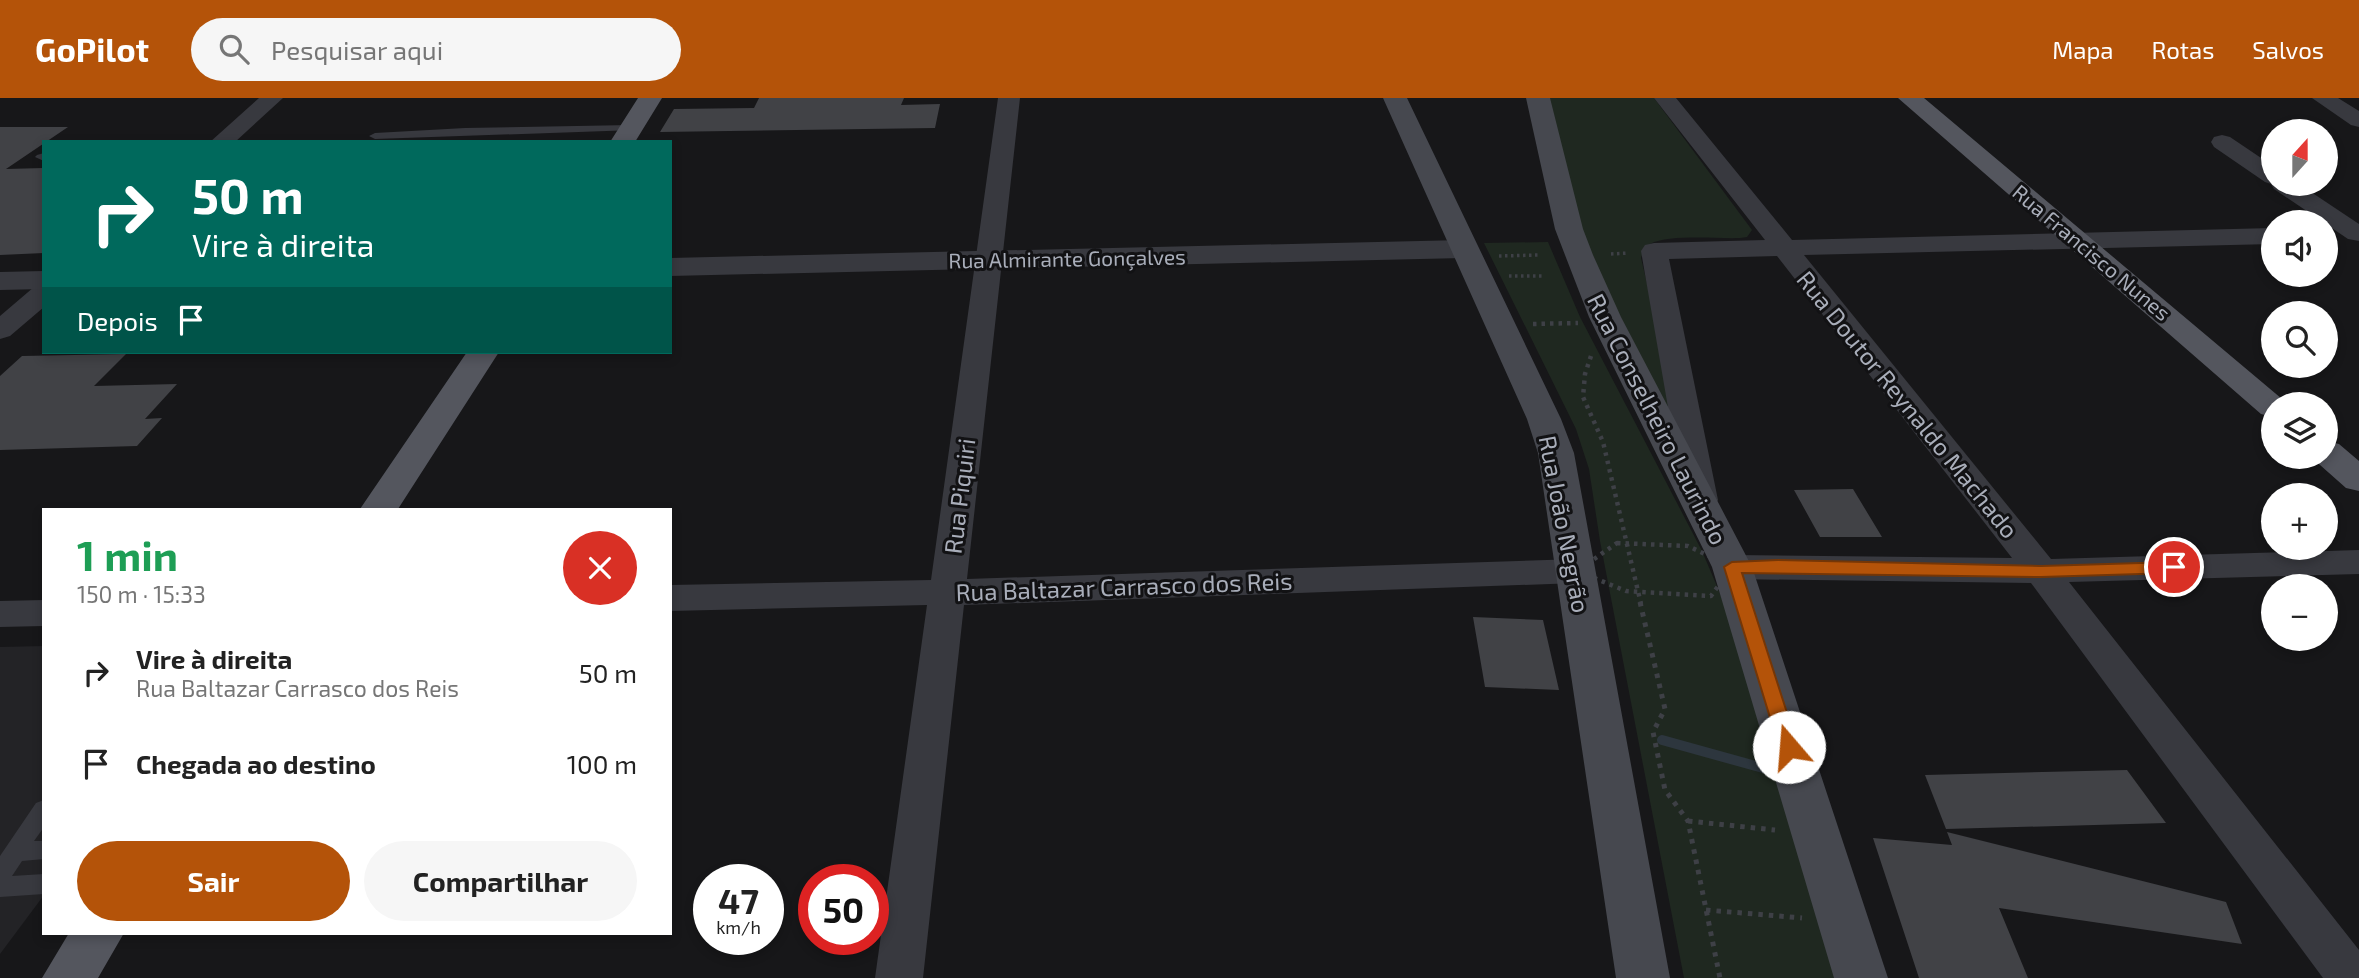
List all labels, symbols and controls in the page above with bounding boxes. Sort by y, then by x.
search box [191,18,681,81]
text: GoPilot [35,29,149,69]
icon: search [215,30,253,68]
text: Pesquisar aqui [271,34,443,65]
text: Mapa [2052,35,2114,64]
text: Rotas [2152,35,2214,64]
text: Salvos [2252,35,2324,64]
north arrow [2261,119,2338,196]
map controls [2261,119,2338,651]
text: 50 m [192,165,304,224]
icon: right [77,168,168,259]
street label: Rua Francisco Nunes [2008,179,2176,325]
button: sound [2261,210,2338,287]
text: Vire à direita [192,225,374,263]
street label: Rua Almirante Gonçalves [948,243,1186,275]
street label: Rua Doutor Reynaldo Machado [1791,265,2025,543]
street label: Rua Conselheiro Laurindo [1582,289,1734,549]
icon: arrive [172,301,210,339]
button: search [2261,301,2338,378]
text: Depois [77,305,158,336]
button: layers [2261,392,2338,469]
street label: Rua João Negrão [1534,433,1596,615]
street label: Rua Piquiri [938,437,980,555]
button: + [2261,483,2338,560]
text: 1 min [77,529,178,579]
button: close [563,531,637,605]
pin [2144,537,2204,597]
icon: arrive [2155,548,2193,586]
street label: Rua Baltazar Carrasco dos Reis [955,566,1293,606]
button: − [2261,574,2338,651]
text: 150 m · 15:33 [77,580,206,608]
text: Vire à direita [136,643,292,674]
icon: right [77,654,115,692]
text: 50 m [579,657,637,688]
text: Rua Baltazar Carrasco dos Reis [136,674,459,702]
position arrow [1752,710,1826,784]
icon: arrive [77,745,115,783]
text: Chegada ao destino [136,748,376,779]
text: 100 m [567,748,637,779]
button: Sair [77,841,350,921]
button: Compartilhar [364,841,637,921]
speed limit sign: 50 [798,864,889,955]
text: 47 [718,879,759,921]
text: km/h [716,916,761,938]

